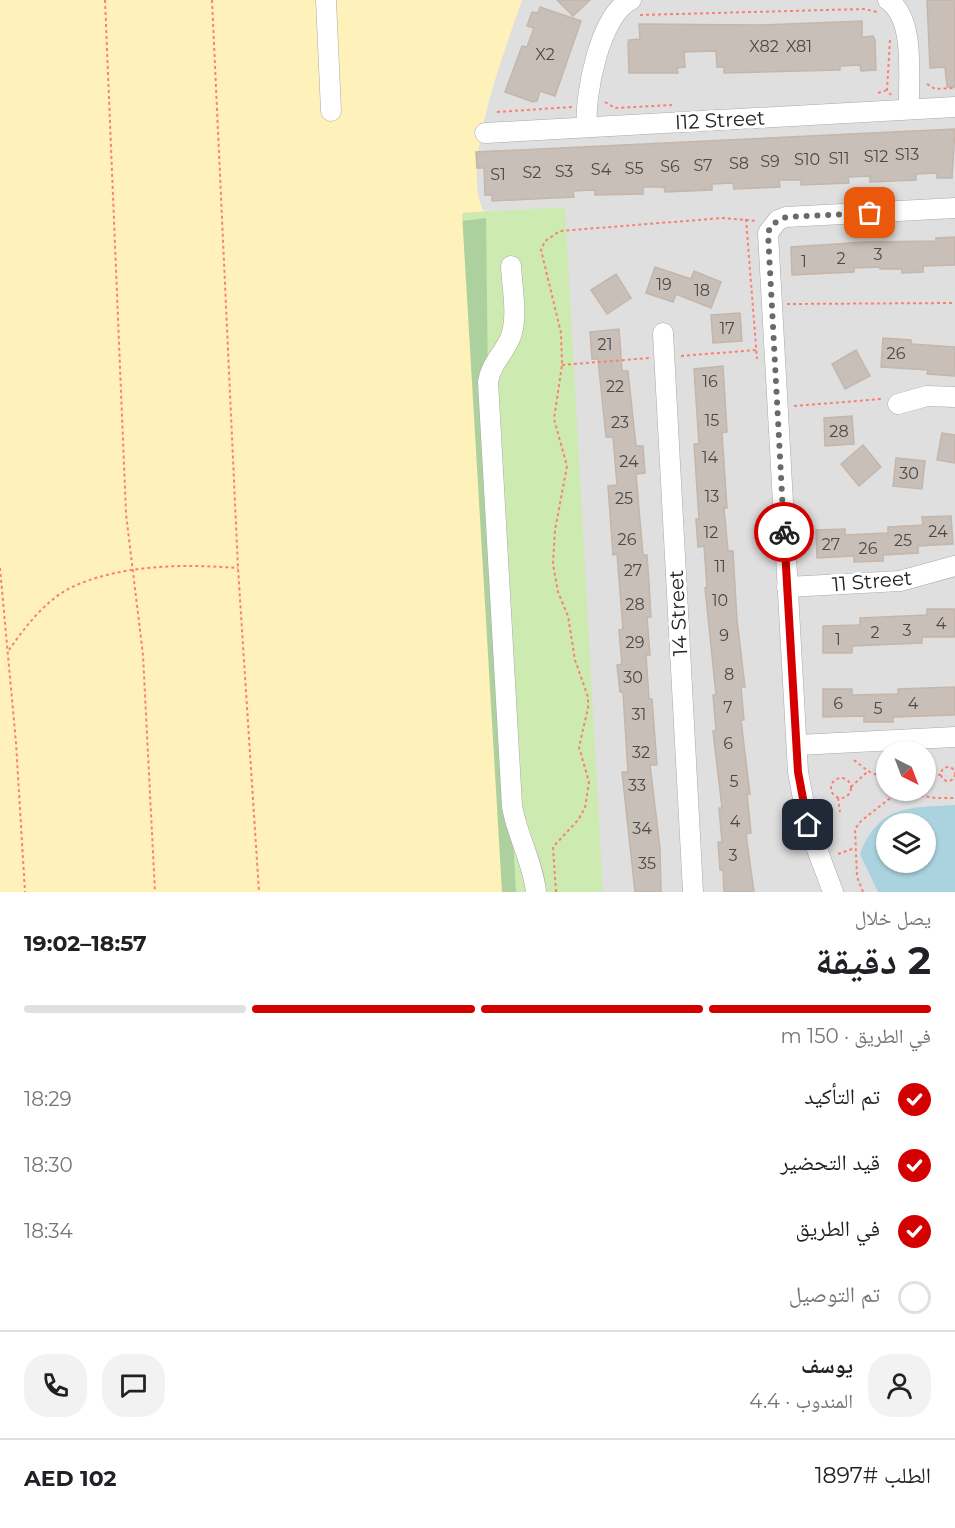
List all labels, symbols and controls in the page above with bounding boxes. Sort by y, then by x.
house number: X82 [749,37,779,56]
house number: X81 [786,37,812,56]
house number: X2 [535,45,555,64]
street label: I12 Street [674,106,766,134]
house number: S13 [895,145,919,164]
house number: S12 [864,147,888,166]
house number: S11 [828,149,850,168]
house number: S10 [794,150,820,169]
house number: S9 [760,152,780,171]
house number: S8 [729,154,749,173]
house number: S7 [693,156,713,175]
house number: S6 [660,157,680,176]
house number: S5 [625,159,643,178]
house number: S4 [591,160,612,179]
house number: S3 [555,162,573,181]
house number: S2 [523,163,541,182]
house number: S1 [490,165,506,184]
pin [844,187,895,238]
icon: bag [853,196,886,229]
house number: 3 [873,245,883,264]
house number: 2 [836,249,846,268]
house number: 1 [801,252,807,271]
house number: 19 [656,275,672,294]
house number: 18 [694,281,710,300]
house number: 17 [719,319,735,338]
house number: 21 [598,335,612,354]
house number: 26 [887,344,906,363]
house number: 16 [702,372,718,391]
house number: 22 [606,377,624,396]
house number: 15 [705,411,719,430]
house number: 23 [611,413,629,432]
house number: 28 [829,422,849,441]
house number: 14 [702,448,719,467]
house number: 24 [619,452,639,471]
house number: 30 [899,464,919,483]
house number: 13 [705,487,719,506]
house number: 25 [615,489,633,508]
courier [754,502,814,562]
icon: bike [768,516,801,549]
house number: 24 [928,522,948,541]
house number: 12 [704,523,718,542]
house number: 26 [618,530,637,549]
house number: 25 [894,531,912,550]
house number: 27 [822,535,840,554]
house number: 26 [859,539,878,558]
house number: 11 [714,557,726,576]
house number: 27 [624,561,642,580]
street label: 11 Street [831,566,913,596]
street label: 14 Street [664,569,692,657]
house number: 10 [712,591,728,610]
house number: 28 [625,595,645,614]
house number: 4 [936,614,947,633]
house number: 3 [902,621,912,640]
house number: 2 [870,623,880,642]
house number: 9 [719,626,729,645]
house number: 1 [835,630,841,649]
house number: 29 [626,633,644,652]
house number: 8 [724,665,734,684]
house number: 30 [623,668,643,687]
house number: 6 [833,694,843,713]
house number: 4 [908,694,919,713]
house number: 7 [723,698,733,717]
house number: 5 [873,699,883,718]
house number: 31 [632,705,646,724]
house number: 6 [723,734,733,753]
north arrow [876,741,936,801]
map controls [876,741,936,873]
house number: 32 [632,743,650,762]
house number: 5 [729,772,739,791]
house number: 33 [628,776,646,795]
pin [782,799,833,850]
icon: home [791,808,824,841]
house number: 4 [730,812,741,831]
button: layers [876,813,936,873]
house number: 34 [632,819,652,838]
house number: 3 [728,846,738,865]
house number: 35 [638,854,656,873]
text: يصل خلال [855,906,931,930]
text: 18:57–19:02 [24,930,147,957]
text: 2 دقيقة [815,936,931,984]
text: في الطريق · 150 m [780,1024,931,1048]
text: تم التأكيد [804,1083,880,1110]
icon: check [898,1083,931,1116]
text: 18:29 [24,1087,72,1111]
text: قيد التحضير [780,1149,880,1176]
icon: check [898,1149,931,1182]
text: 18:30 [24,1153,73,1177]
text: في الطريق [796,1215,880,1242]
icon: check [898,1215,931,1248]
text: 18:34 [24,1219,73,1243]
text: تم التوصيل [789,1281,880,1308]
text: يوسف [801,1352,853,1379]
button: phone [24,1354,87,1417]
button: chat [102,1354,165,1417]
button: person [868,1354,931,1417]
text: المندوب · 4.4 [749,1389,853,1413]
text: الطلب #1897 [815,1462,931,1489]
text: AED 102 [24,1465,116,1492]

